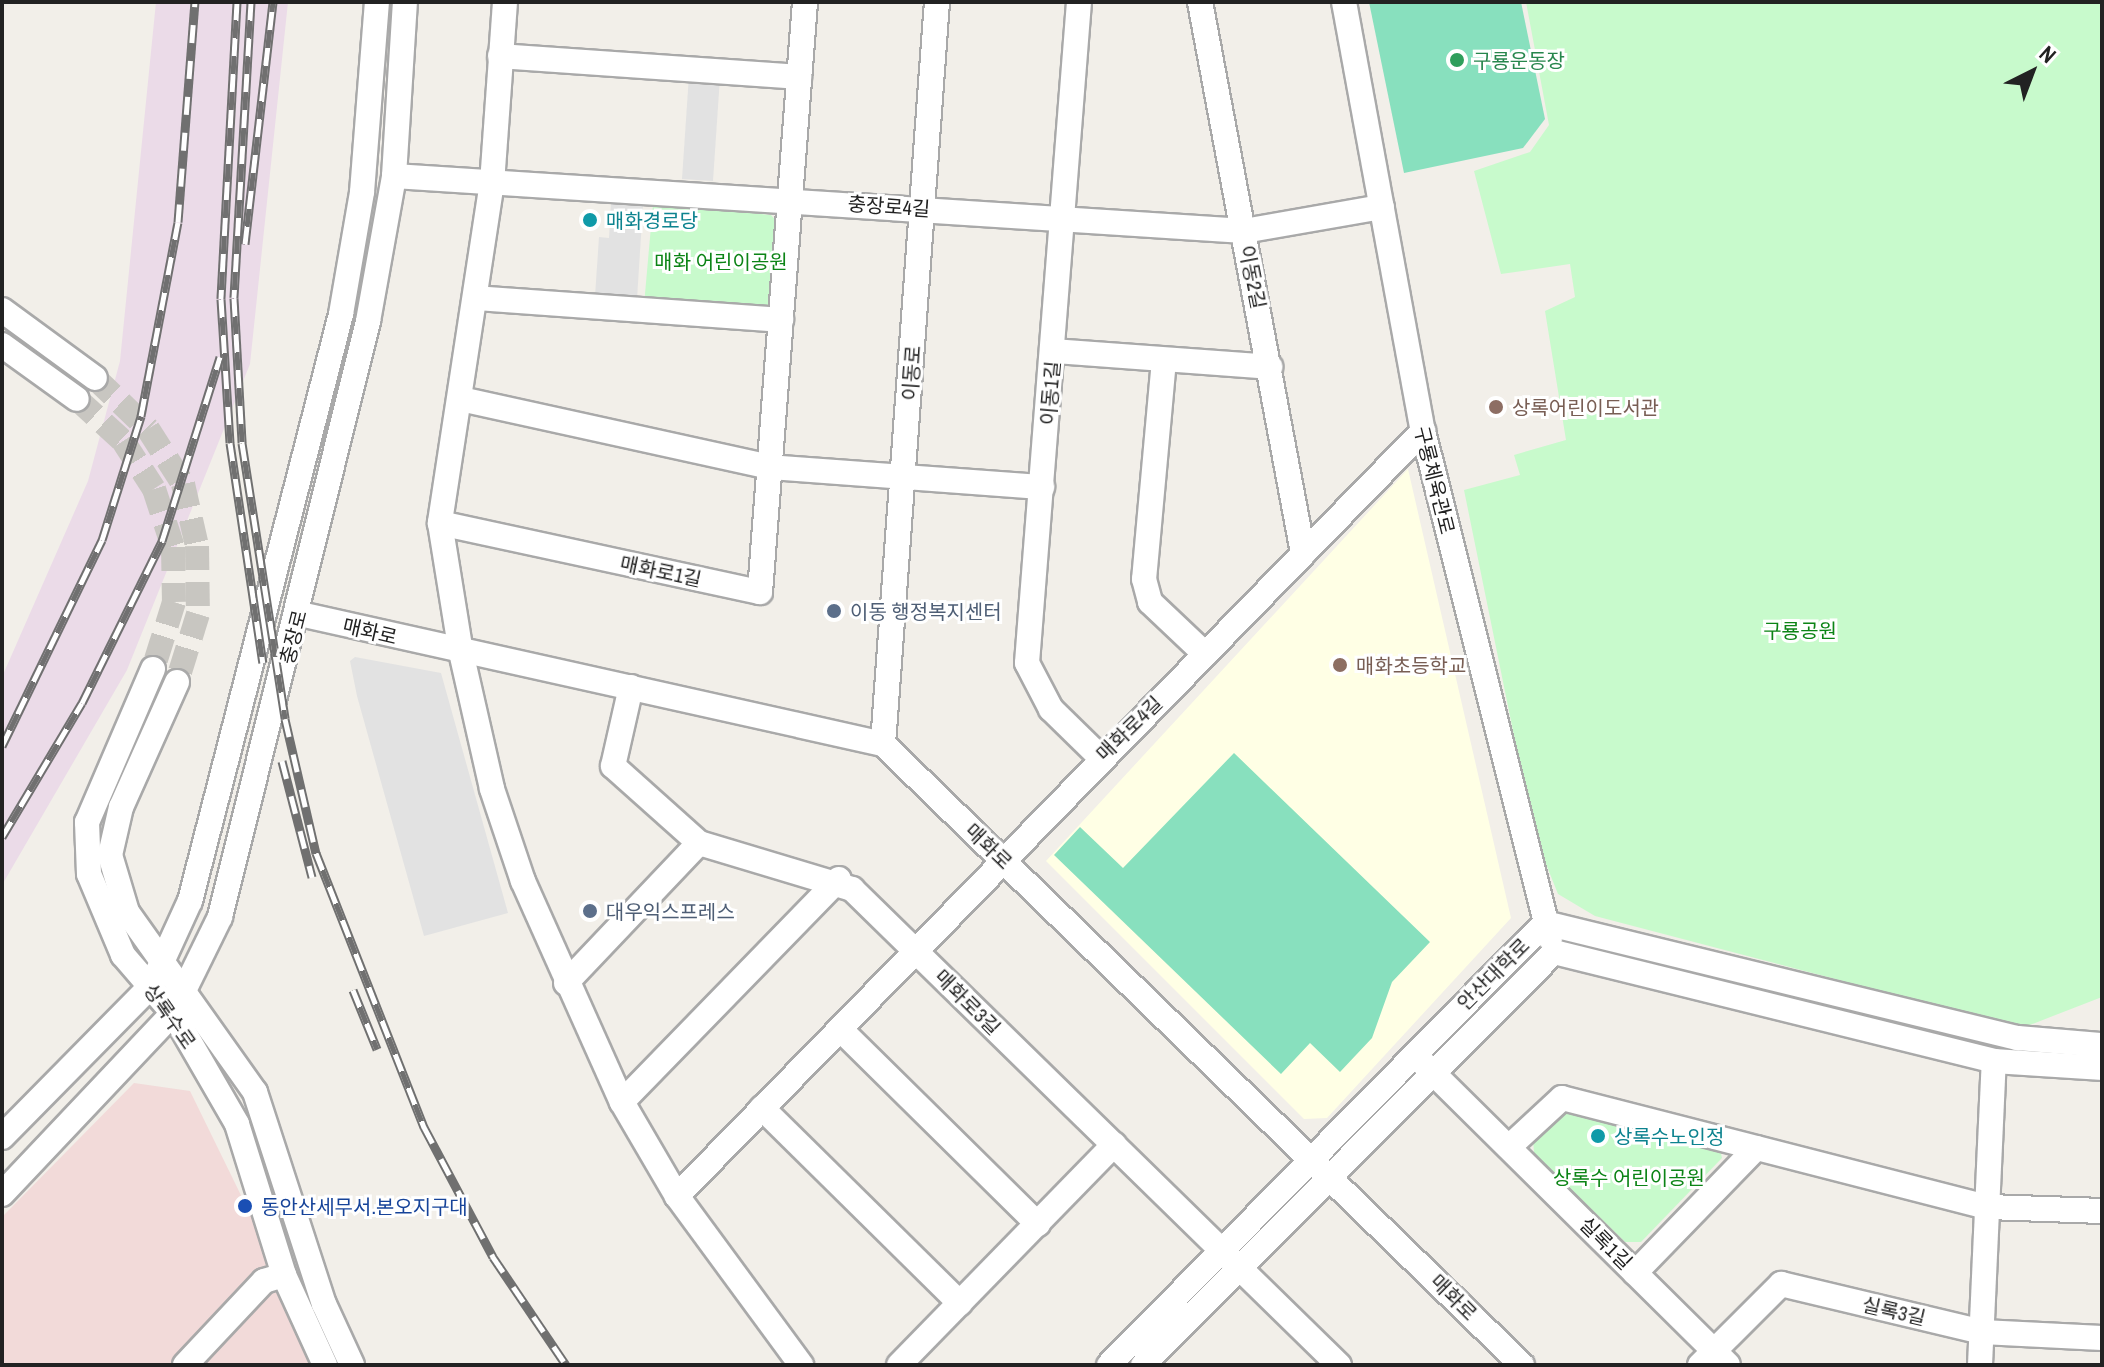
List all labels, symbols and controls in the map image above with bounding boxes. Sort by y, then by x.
north arrow [1992,32,2072,112]
text: N [2033,39,2063,70]
place label: 구룡운동장 [1473,48,1565,72]
marker: 구룡운동장 [1448,51,1466,69]
street label: 충장로4길 [847,191,931,221]
place label: 매화경로당 [606,208,698,232]
marker: 매화경로당 [581,211,599,229]
street label: 이동2길 [1235,243,1271,311]
park label: 매화 어린이공원 [654,249,788,273]
street label: 이동로 [897,345,925,401]
street label: 이동1길 [1035,360,1065,426]
place label: 상록어린이도서관 [1512,395,1659,419]
marker: 상록어린이도서관 [1487,398,1505,416]
street label: 구룡체육관로 [1410,424,1460,536]
street label: 매화로1길 [618,551,704,591]
place label: 이동 행정복지센터 [850,599,1002,623]
marker: 이동 행정복지센터 [825,602,843,620]
street label: 충장로 [275,607,311,667]
street label: 매화로 [340,613,400,649]
park label: 구룡공원 [1763,618,1837,642]
place label: 매화초등학교 [1356,653,1466,677]
marker: 매화초등학교 [1331,656,1349,674]
street label: 매화로4길 [1091,691,1167,765]
street label: 매화로 [961,818,1017,874]
place label: 대우익스프레스 [606,899,735,923]
marker: 대우익스프레스 [581,902,599,920]
street label: 안산대학로 [1452,933,1534,1015]
street label: 매화로3길 [930,964,1006,1040]
street label: 상록수로 [139,979,201,1053]
place label: 상록수노인정 [1614,1124,1724,1148]
marker: 상록수노인정 [1589,1127,1607,1145]
park label: 상록수 어린이공원 [1553,1165,1705,1189]
place label: 동안산세무서.본오지구대 [261,1194,468,1218]
marker: 동안산세무서.본오지구대 [236,1197,254,1215]
street label: 실록1길 [1575,1212,1637,1274]
street label: 매화로 [1426,1269,1482,1325]
street label: 실록3길 [1860,1292,1928,1330]

